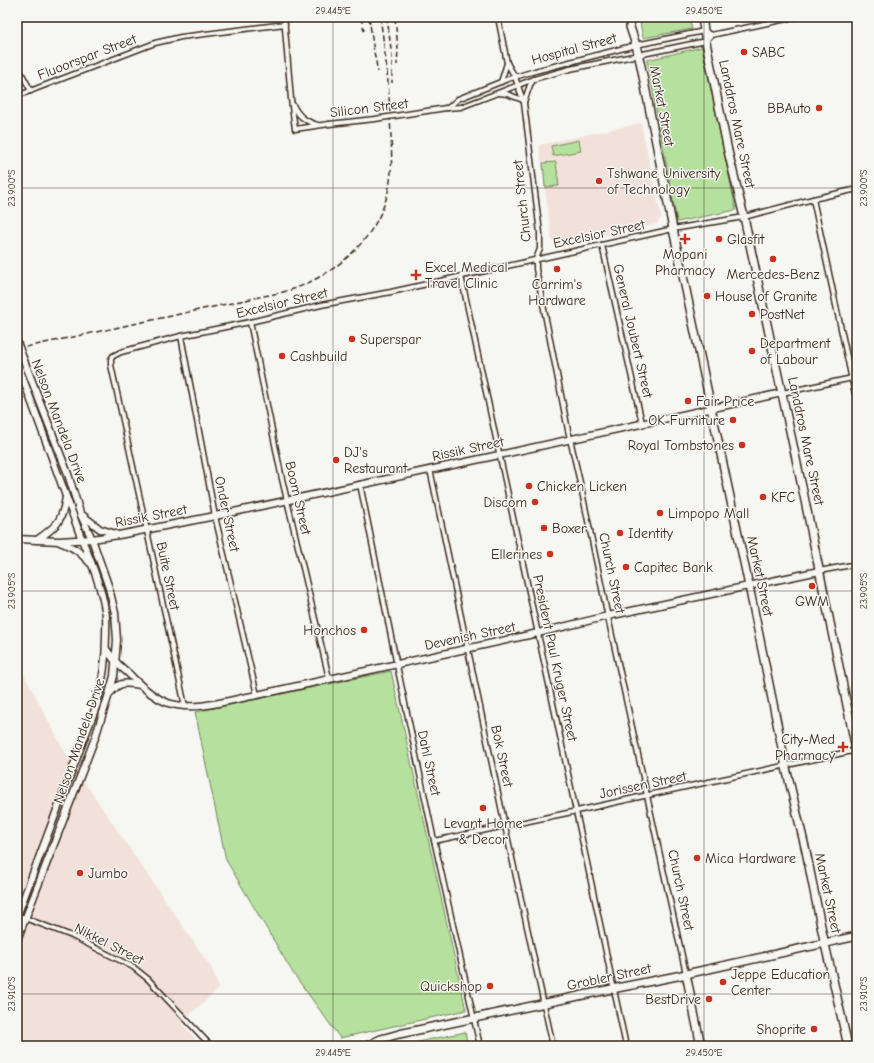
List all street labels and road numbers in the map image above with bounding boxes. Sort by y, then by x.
street label: Hospital Street [530,29,619,69]
street label: Fluoorspar Street [35,30,140,84]
street label: Landdros Mare Street [715,58,759,191]
street label: Market Street [646,64,678,149]
street label: Silicon Street [329,95,410,121]
street label: Church Street [509,158,535,243]
street label: Excelsior Street [552,216,647,252]
street label: General Joubert Street [609,262,657,401]
street label: Excelsior Street [235,284,330,322]
street label: Nelson Mandela Drive [28,357,90,485]
street label: Landdros Mare Street [784,375,828,508]
street label: Rissik Street [431,433,506,465]
street label: Boom Street [281,460,315,537]
street label: Onder Street [211,475,243,554]
street label: Rissik Street [114,501,189,531]
street label: Church Street [595,531,629,616]
street label: Market Street [743,534,777,619]
street label: Buite Street [152,540,184,613]
street label: President Paul Kruger Street [529,573,581,744]
street label: Devenish Street [423,618,518,654]
street label: Nelson Mandela Drive [50,676,108,806]
street label: Bok Street [487,724,517,789]
street label: Dahl Street [414,729,444,798]
street label: Jorissen Street [598,767,689,803]
street label: Church Street [664,848,698,933]
street label: Market Street [811,851,845,936]
street label: Nikkel Street [72,919,147,969]
street label: Grobler Street [565,960,654,994]

